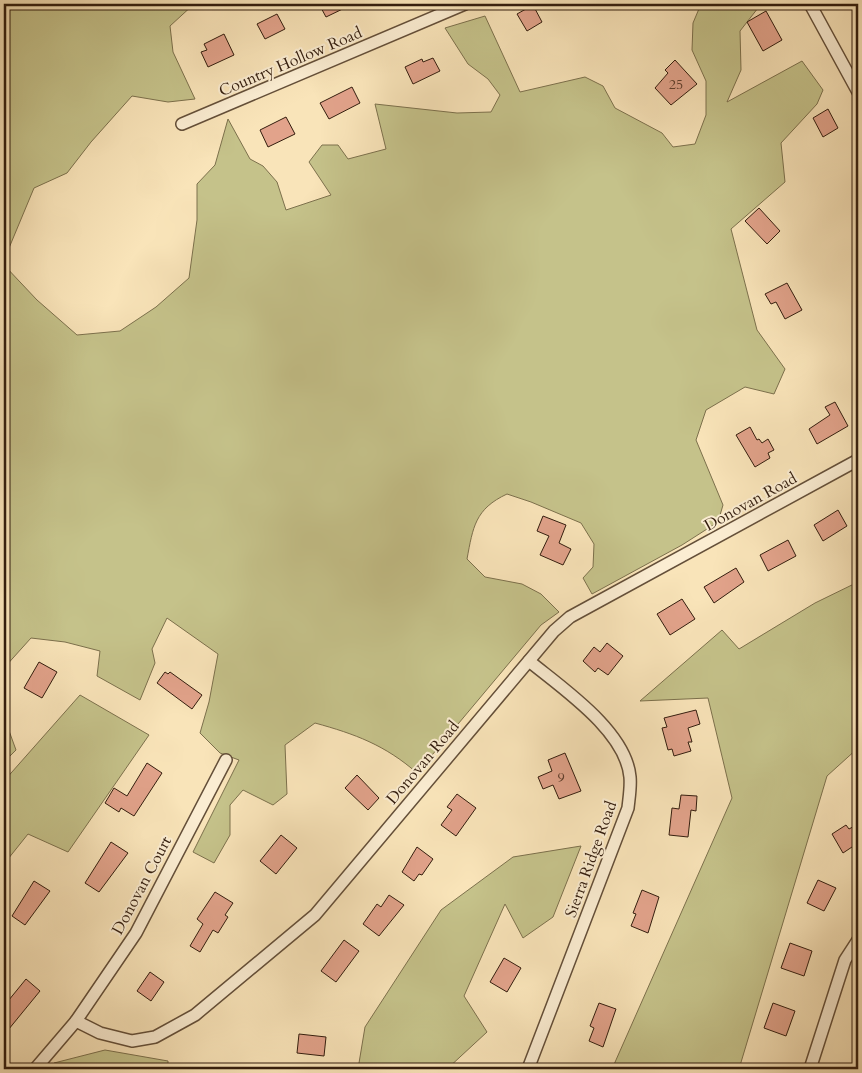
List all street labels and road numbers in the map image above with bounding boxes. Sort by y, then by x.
street label: Country Hollow Road [215,22,366,102]
street label: Donovan Road [700,467,801,536]
street label: Donovan Road [381,716,465,809]
street label: Sierra Ridge Road [560,798,622,921]
street label: Donovan Court [107,832,177,938]

